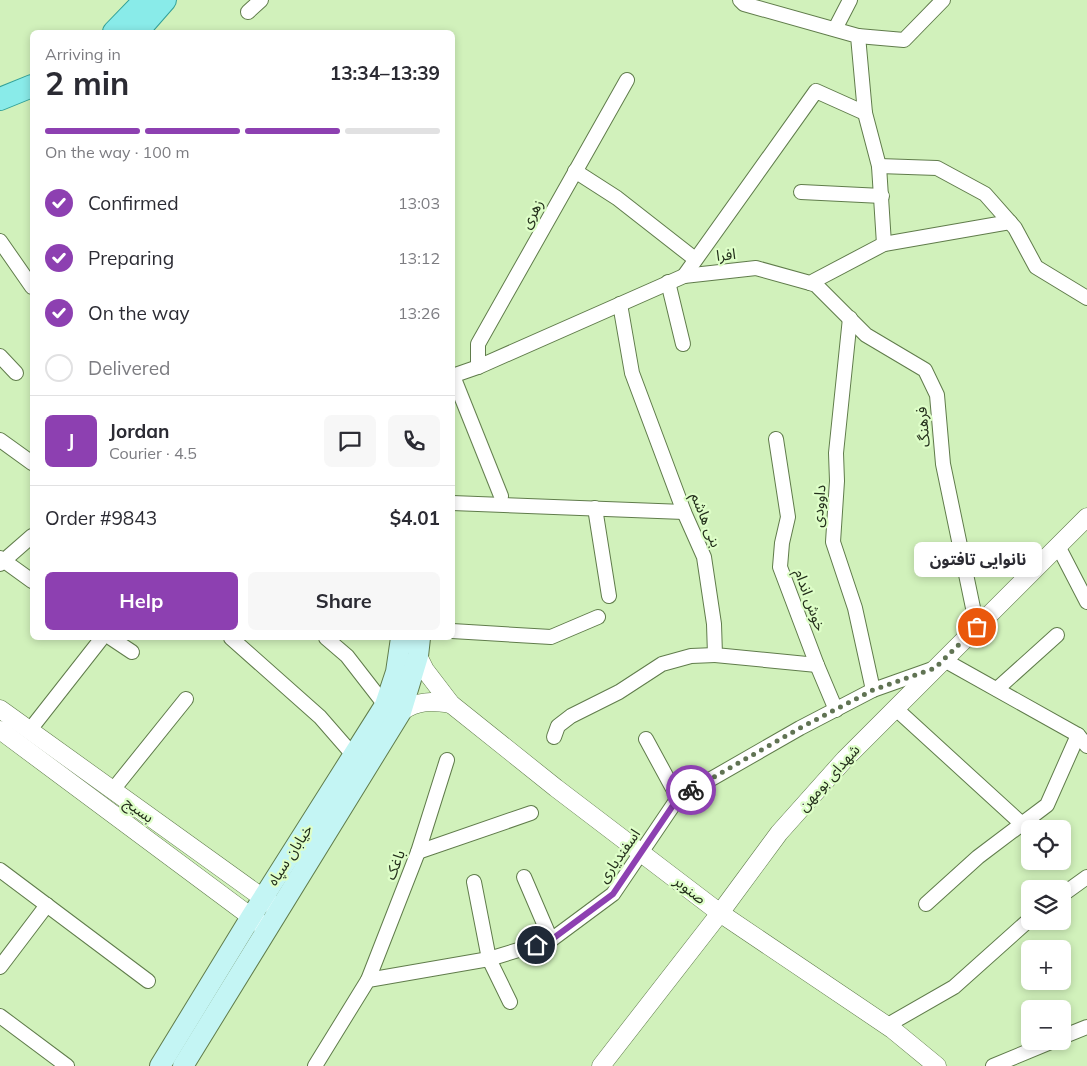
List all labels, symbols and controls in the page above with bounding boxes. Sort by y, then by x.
text: Arriving in [45,44,121,64]
text: 13:34–13:39 [330,61,440,85]
text: 2 min [45,63,129,103]
text: On the way · 100 m [45,142,190,162]
icon: check [45,189,73,217]
text: Confirmed [88,191,179,215]
text: 13:03 [398,193,440,213]
street label: زهری [516,196,547,232]
icon: check [45,244,73,272]
street label: افرا [715,244,737,265]
text: Preparing [88,246,174,270]
text: 13:12 [398,248,440,268]
icon: check [45,299,73,327]
text: On the way [88,301,190,325]
text: 13:26 [398,303,440,323]
text: Delivered [88,356,170,380]
street label: فرهنگ [911,406,934,448]
button: chat [324,415,376,467]
button: phone [388,415,440,467]
text: Jordan [109,419,169,443]
text: J [68,429,74,453]
text: Courier · 4.5 [109,443,197,463]
street label: داوودی [808,484,829,528]
street label: بنی هاشم [685,490,726,551]
text: Order #9843 [45,506,157,530]
text: $4.01 [390,506,440,530]
callout: نانوایی تافتون [913,542,1041,577]
text: نانوایی تافتون [930,549,1026,569]
street label: خوش اندام [789,566,830,634]
button: Help [45,572,238,630]
button: Share [248,572,440,630]
pin [956,606,998,648]
icon: bag [963,613,991,641]
street label: شهدای بومهن [794,740,864,815]
courier [666,765,716,815]
icon: bike [677,776,705,804]
street label: بسیج [119,792,158,829]
street label: خیابان سپاه [263,820,317,890]
map controls [1021,820,1071,1050]
button: locate [1021,820,1071,870]
street label: اسفندیاری [593,825,644,886]
street label: باغک [380,847,409,882]
street label: صنوبر [670,870,710,908]
button: layers [1021,880,1071,930]
pin [515,924,557,966]
icon: home [522,931,550,959]
button: + [1021,940,1071,990]
button: − [1021,1000,1071,1050]

